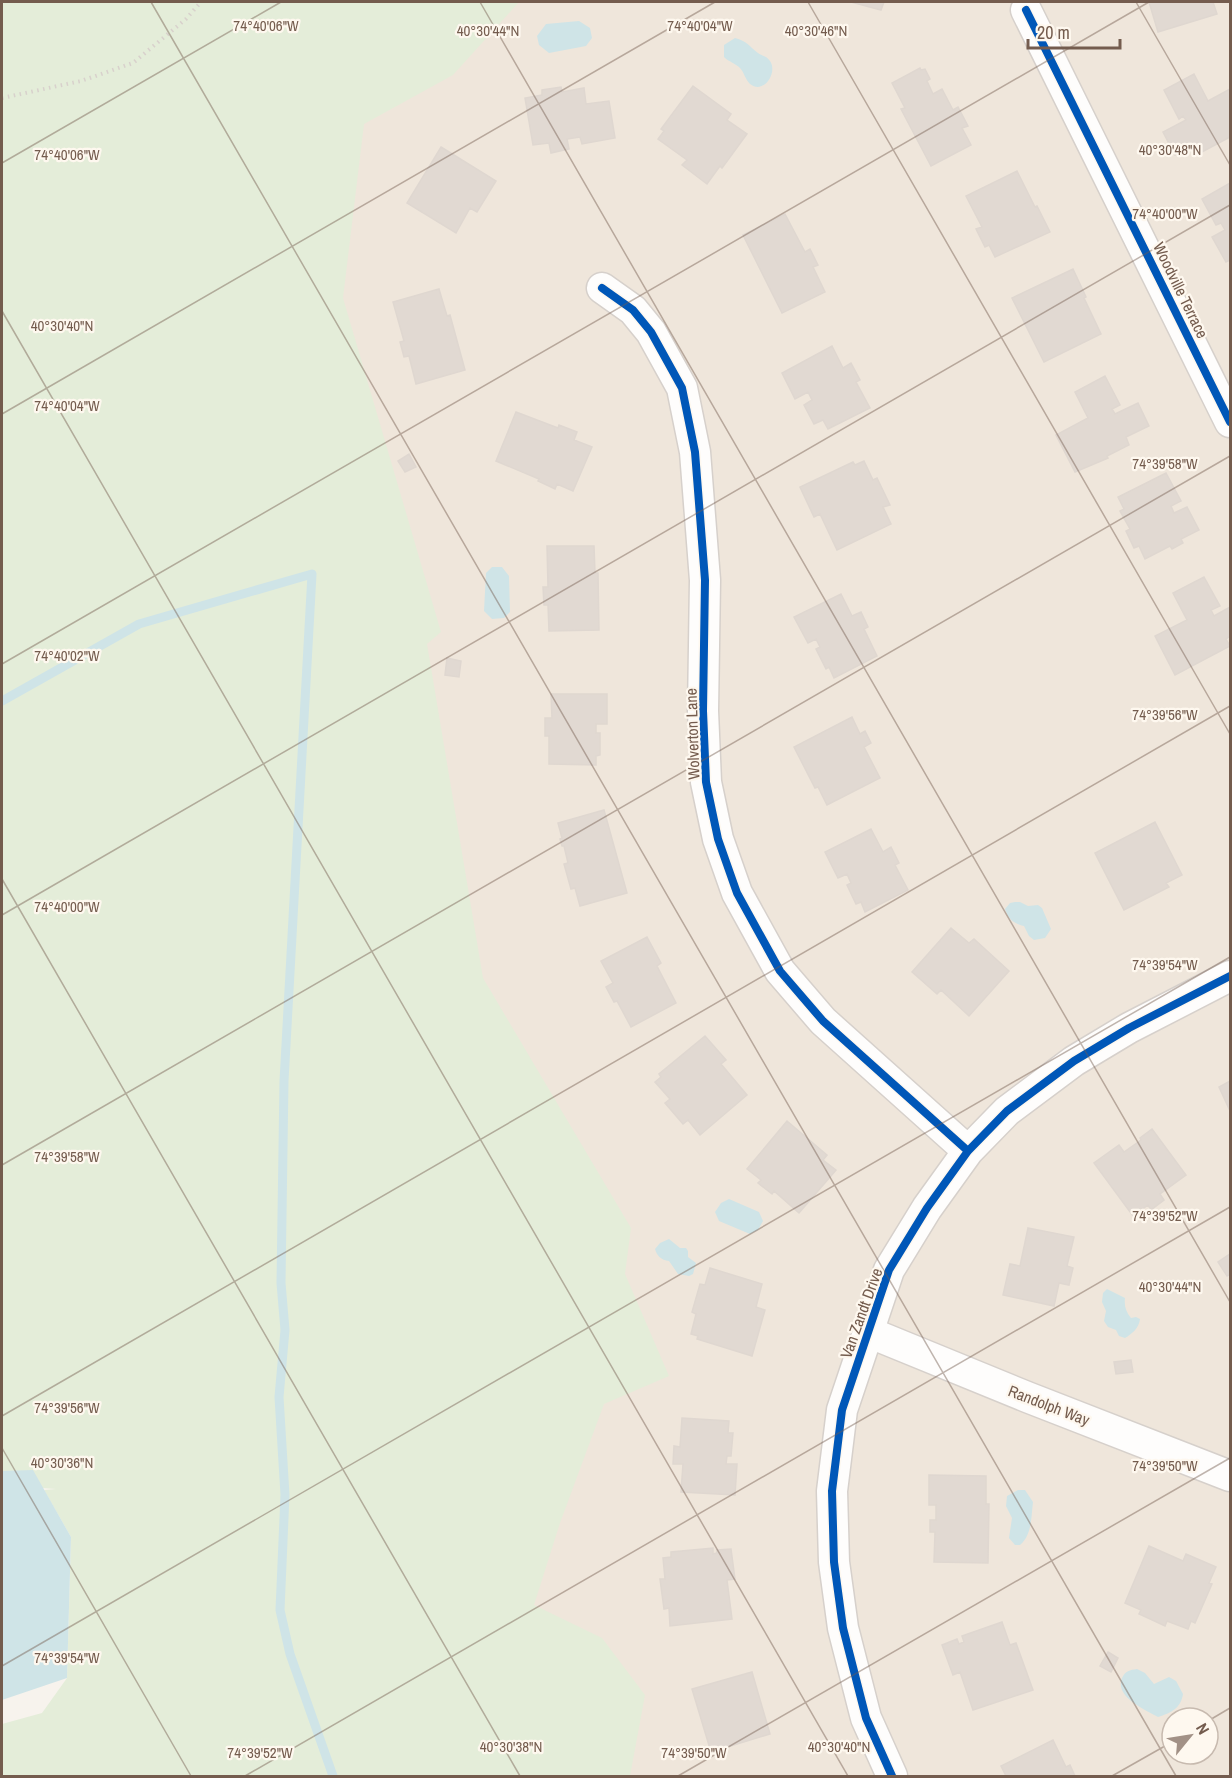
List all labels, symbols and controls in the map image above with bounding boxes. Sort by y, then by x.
scale bar [1028,12,1120,50]
text: 74°40'06"W [233,15,299,36]
text: 74°40'04"W [667,15,733,36]
text: 40°30'44"N [457,20,519,41]
text: 40°30'46"N [785,20,847,41]
text: 20 m [1037,20,1070,45]
text: 40°30'48"N [1139,139,1201,160]
text: 74°40'06"W [34,144,100,165]
text: 74°40'00"W [1132,203,1198,224]
street label: Woodville Terrace [1148,238,1214,342]
text: 40°30'40"N [31,315,93,336]
text: 74°40'04"W [34,395,100,416]
text: 74°39'58"W [1132,453,1198,474]
text: 74°40'02"W [34,645,100,666]
street label: Wolverton Lane [679,688,705,780]
text: 74°39'56"W [1132,704,1198,725]
text: 74°40'00"W [34,896,100,917]
text: 74°39'54"W [1132,954,1198,975]
text: 74°39'58"W [34,1146,100,1167]
text: 74°39'52"W [1132,1205,1198,1226]
street label: Van Zandt Drive [834,1265,888,1361]
text: 40°30'44"N [1139,1276,1201,1297]
street label: Randolph Way [1005,1379,1093,1431]
text: 74°39'56"W [34,1397,100,1418]
text: 40°30'36"N [31,1452,93,1473]
text: 74°39'50"W [1132,1455,1198,1476]
text: 74°39'54"W [34,1647,100,1668]
north arrow [1160,1706,1220,1766]
text: N [1191,1719,1215,1738]
text: 40°30'38"N [480,1736,542,1757]
text: 40°30'40"N [808,1736,870,1757]
text: 74°39'52"W [227,1742,293,1763]
text: 74°39'50"W [661,1742,727,1763]

